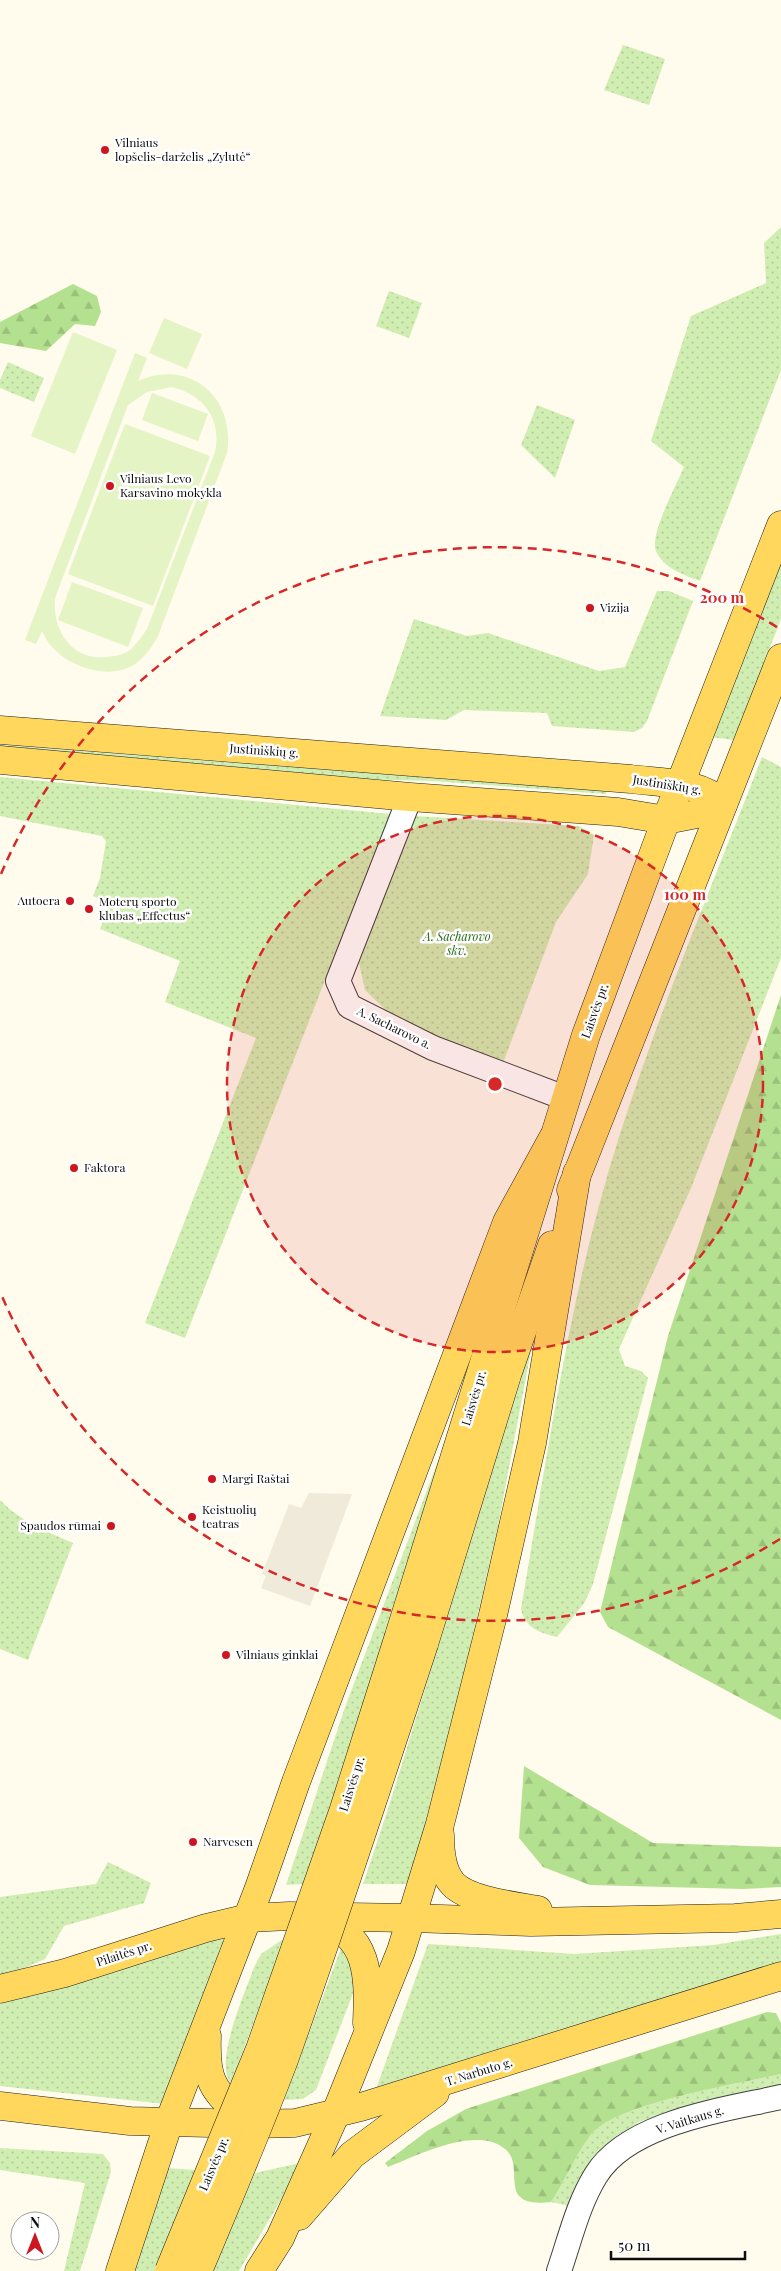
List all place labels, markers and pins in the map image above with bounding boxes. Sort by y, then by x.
place label: Vilniaus lopšelis-darželis „Zylutė“ [114,134,250,164]
marker: Vilniaus lopšelis-darželis „Zylutė“ [99,144,111,156]
place label: Vilniaus Levo Karsavino mokykla [119,470,222,500]
marker: Vilniaus Levo Karsavino mokykla [104,480,116,492]
place label: Vizija [599,599,629,615]
marker: Vizija [584,602,596,614]
place label: Autoera [17,892,60,908]
place label: Moterų sporto klubas „Effectus“ [99,893,190,923]
marker: Autoera [64,895,76,907]
marker: Moterų sporto klubas „Effectus“ [83,903,95,915]
centre of rings [486,1075,504,1093]
place label: Faktora [84,1159,125,1175]
marker: Faktora [68,1162,80,1174]
place label: Margi Raštai [222,1470,290,1486]
marker: Margi Raštai [206,1473,218,1485]
place label: Keistuolių teatras [202,1501,256,1531]
marker: Keistuolių teatras [186,1511,198,1523]
place label: Spaudos rūmai [20,1517,101,1533]
marker: Spaudos rūmai [105,1520,117,1532]
place label: Vilniaus ginklai [235,1646,319,1662]
marker: Vilniaus ginklai [220,1649,232,1661]
place label: Narvesen [203,1833,253,1849]
marker: Narvesen [187,1836,199,1848]

